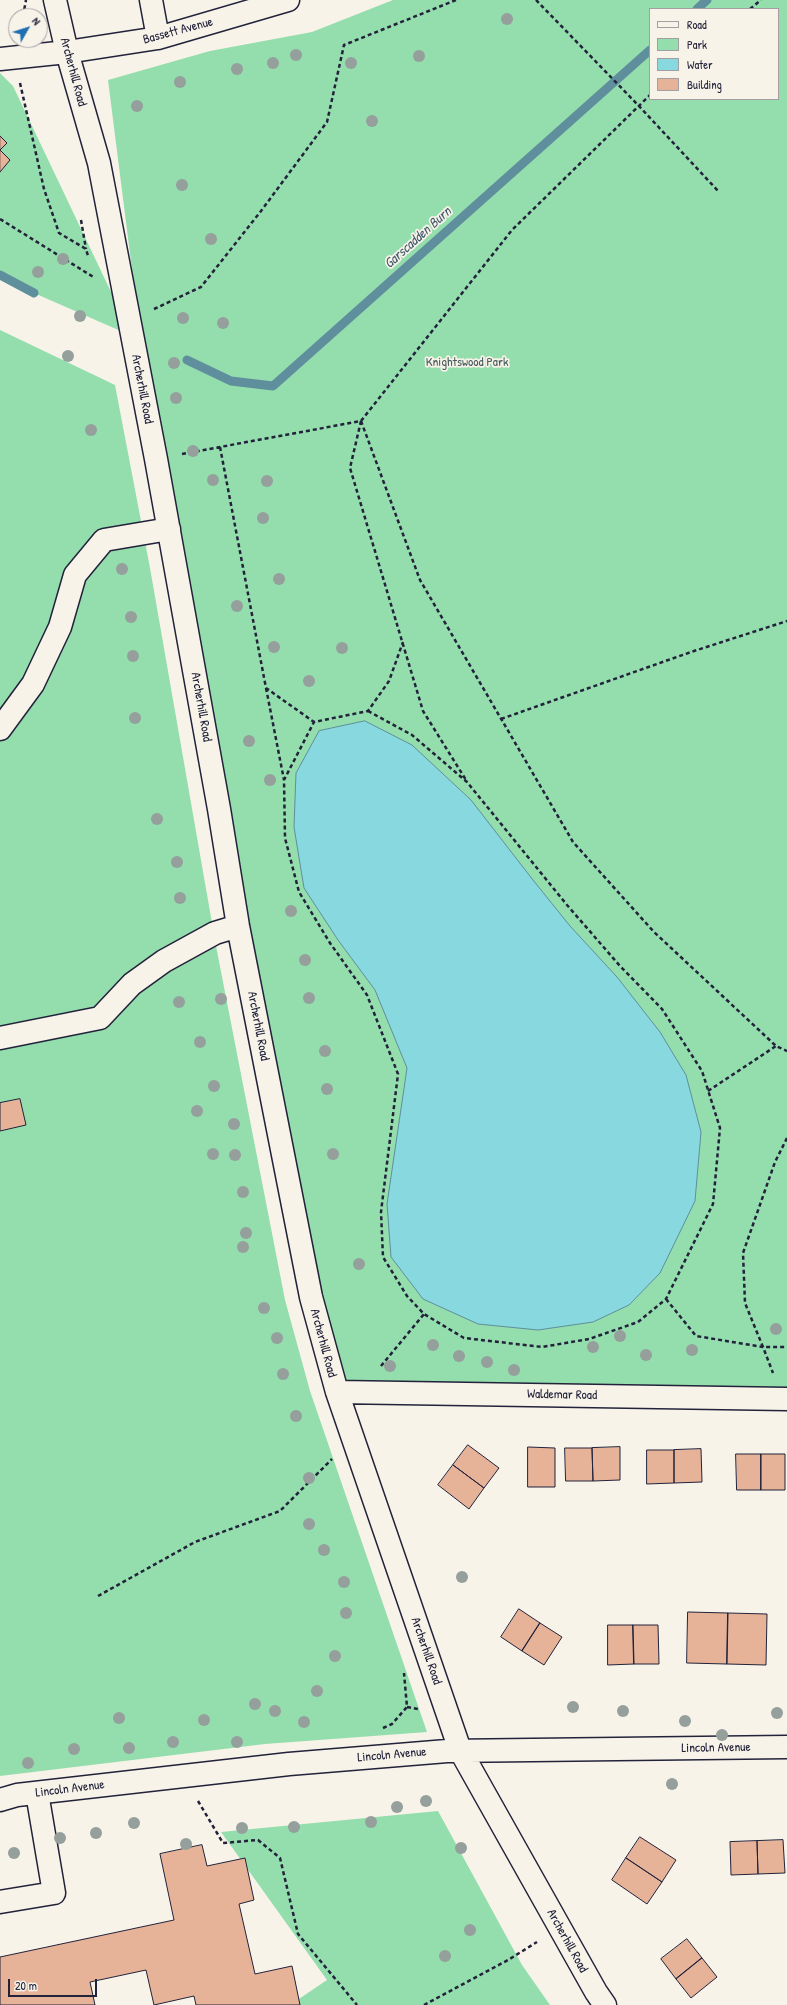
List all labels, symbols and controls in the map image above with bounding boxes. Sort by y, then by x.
north arrow [8,8,48,48]
legend [649,8,779,100]
text: N [29,14,44,28]
street label: Bassett Avenue [141,14,215,48]
text: Road [687,16,707,33]
street label: Archerhill Road [56,36,90,108]
text: Park [687,36,707,53]
text: Water [687,56,713,73]
text: Building [687,76,722,93]
water label: Garscadden Burn [381,204,455,272]
street label: Archerhill Road [128,353,156,425]
park label: Knightswood Park [426,355,508,371]
street label: Archerhill Road [187,671,215,743]
street label: Archerhill Road [244,990,272,1062]
street label: Archerhill Road [306,1307,340,1379]
street label: Waldemar Road [527,1387,597,1403]
street label: Archerhill Road [407,1615,445,1687]
street label: Lincoln Avenue [681,1740,751,1756]
street label: Lincoln Avenue [357,1744,427,1766]
street label: Lincoln Avenue [35,1777,105,1801]
street label: Archerhill Road [543,1906,591,1976]
scale bar [10,1971,99,1997]
text: 20 m [15,1977,37,1994]

